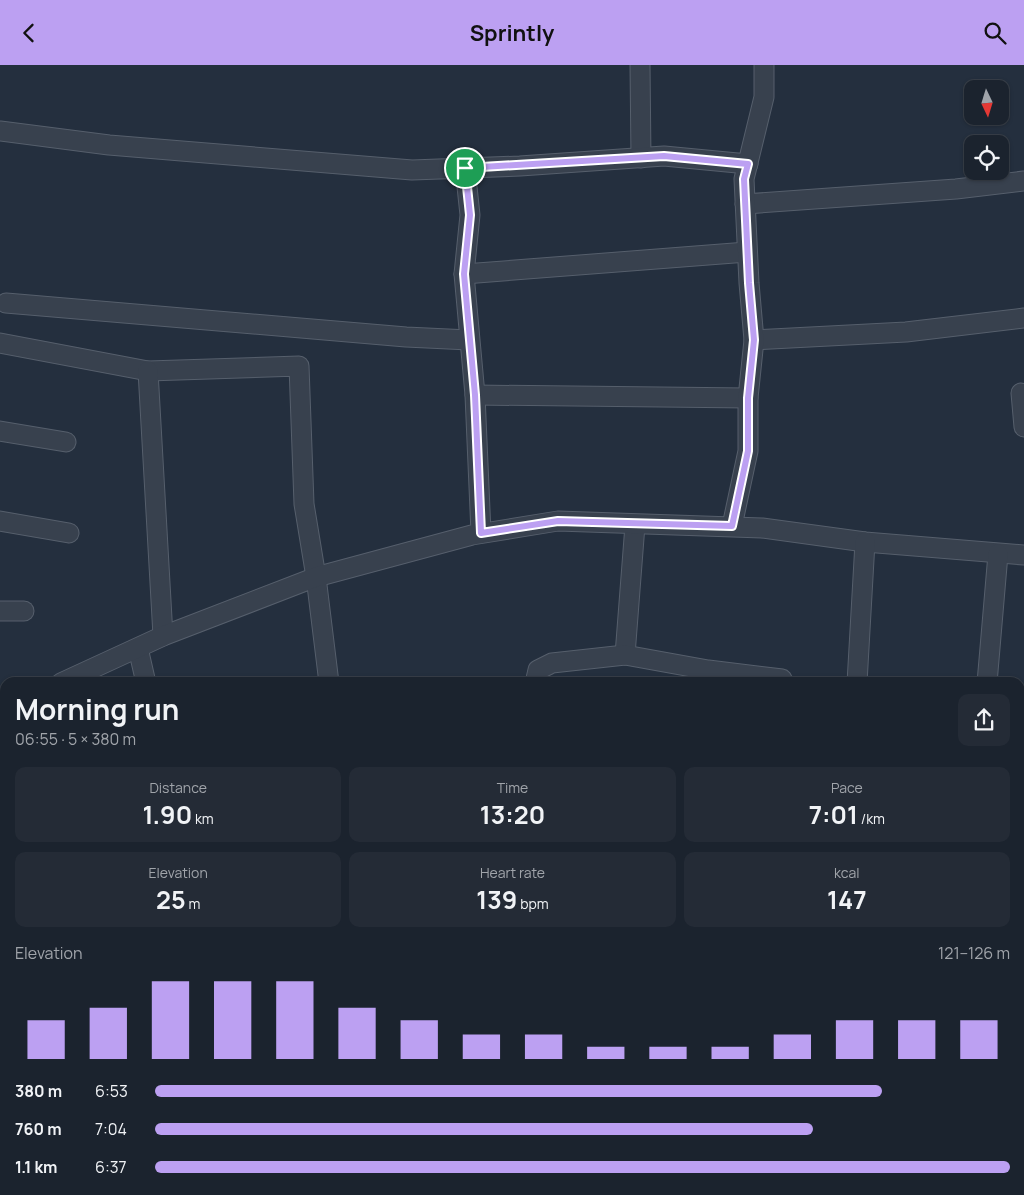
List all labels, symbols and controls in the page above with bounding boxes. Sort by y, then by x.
text: Sprintly [470,18,554,48]
icon: back [15,19,43,47]
icon: search [981,19,1009,47]
north arrow [964,80,1009,125]
map controls [964,80,1009,180]
button: locate [964,135,1009,180]
pin [444,147,486,189]
icon: arrive [451,154,479,182]
text: Morning run [15,690,179,728]
button: share [958,694,1010,746]
text: 06:55 · 5 × 380 m [15,728,136,750]
text: Distance [149,778,207,797]
text: Time [497,778,528,797]
text: Pace [831,778,863,797]
text: 1.90 [143,797,192,832]
text: 13:20 [480,797,545,832]
text: 7:01 [809,797,858,832]
text: km [192,809,214,828]
text: /km [858,809,885,828]
text: Elevation [149,863,208,882]
text: Heart rate [480,863,545,882]
text: kcal [834,863,860,882]
text: 25 [156,882,186,917]
text: 139 [476,882,517,917]
text: 147 [827,882,867,917]
text: m [186,894,200,913]
text: bpm [517,894,549,913]
text: Elevation [15,942,83,964]
text: 121–126 m [938,942,1010,964]
text: 380 m [15,1080,62,1102]
text: 6:53 [95,1080,128,1102]
text: 760 m [15,1118,62,1140]
text: 7:04 [95,1118,127,1140]
text: 1.1 km [15,1156,58,1178]
text: 6:37 [95,1156,127,1178]

